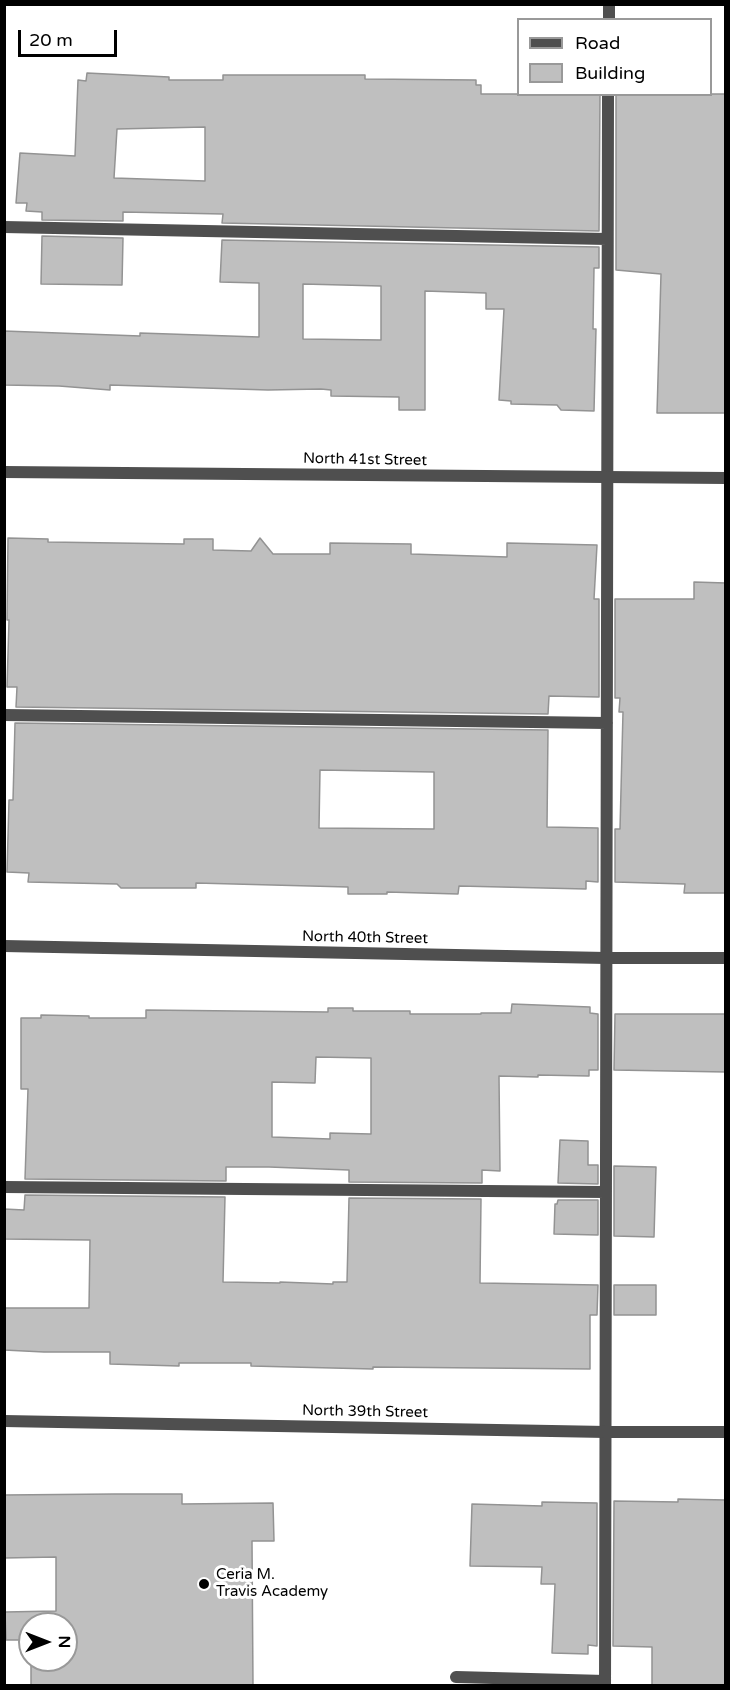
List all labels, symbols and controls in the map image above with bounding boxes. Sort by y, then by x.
scale bar [21,18,120,56]
legend [517,18,712,96]
text: 20 m [29,29,73,51]
text: Road [575,32,620,54]
text: Building [575,62,645,84]
street label: North 41st Street [303,450,427,470]
street label: North 40th Street [302,928,428,948]
street label: North 39th Street [302,1402,428,1422]
place label: Ceria M. Travis Academy [216,1566,328,1601]
marker: Ceria M. Travis Academy [197,1577,211,1591]
north arrow [18,1612,78,1672]
text: N [54,1636,74,1648]

